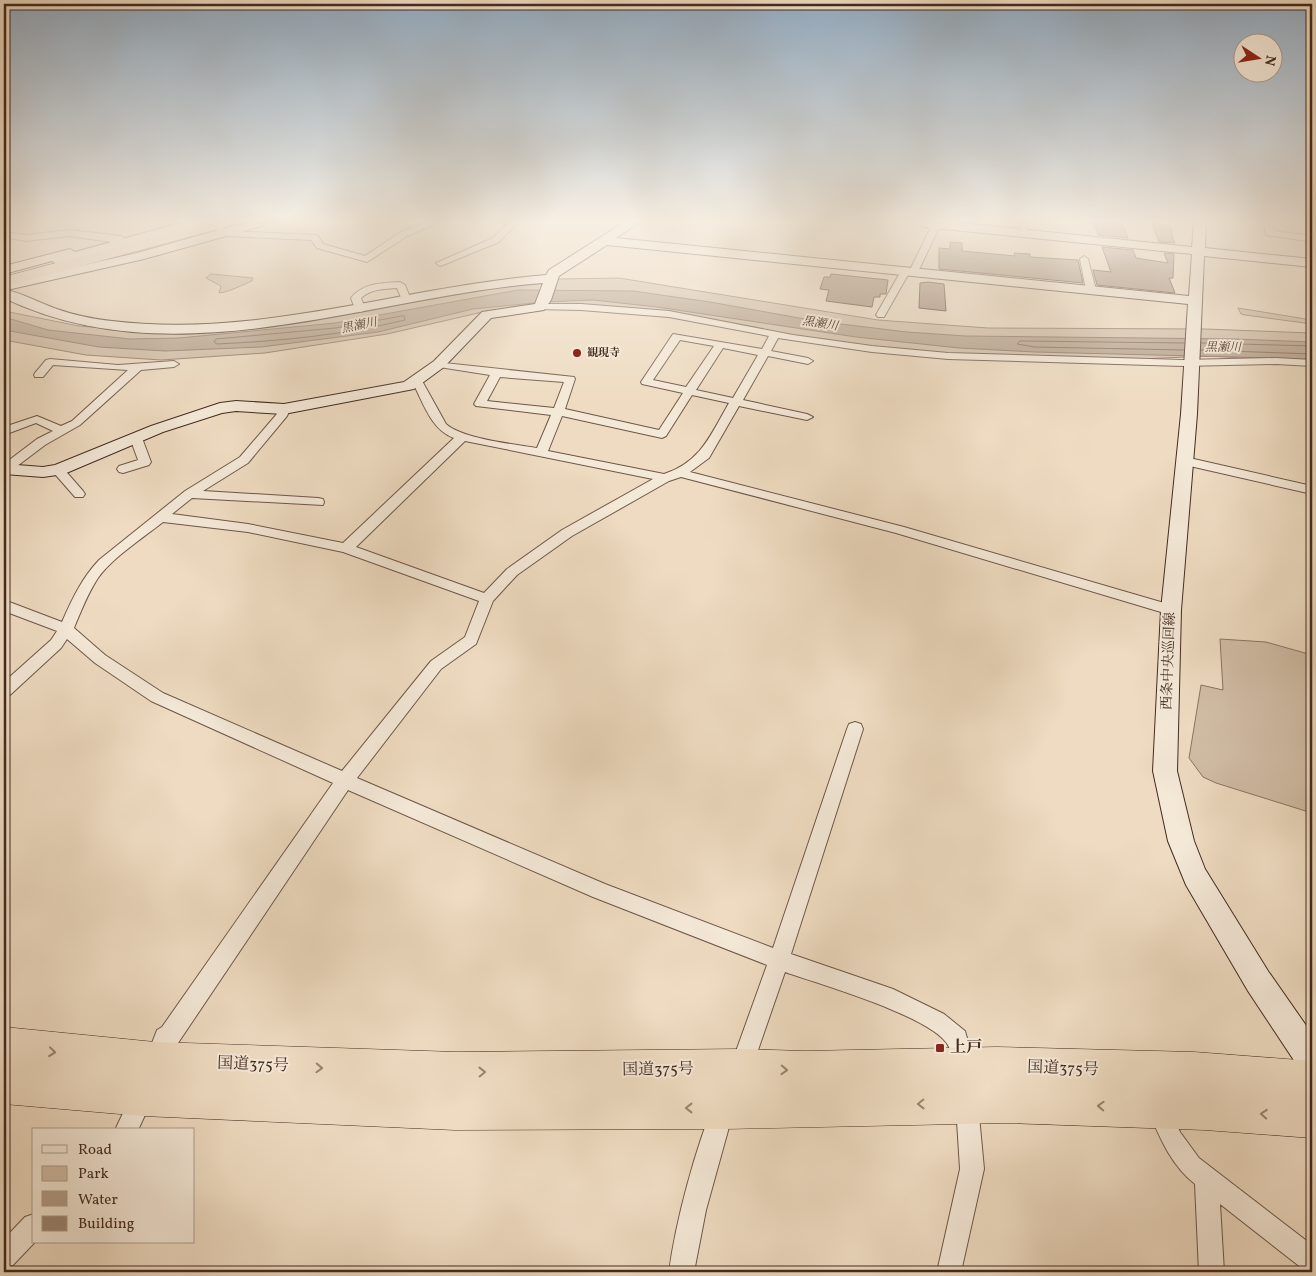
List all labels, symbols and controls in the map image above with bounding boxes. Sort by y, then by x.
north arrow [1234,32,1284,82]
text: N [1259,53,1280,67]
water label: 黒瀬川 [801,313,841,335]
water label: 黒瀬川 [340,314,380,337]
water label: 黒瀬川 [1205,340,1243,356]
place label: 観現寺 [587,346,620,361]
marker: 観現寺 [571,347,583,359]
street label: 西条中央巡回線 [1158,612,1180,710]
place label: 上戸 [950,1037,982,1059]
marker: 上戸 [934,1042,946,1054]
one-way arrow [49,1046,57,1057]
street label: 国道375号 [217,1053,289,1077]
street label: 国道375号 [1027,1057,1099,1081]
street label: 国道375号 [622,1058,694,1082]
one-way arrow [315,1062,323,1073]
one-way arrow [780,1065,788,1075]
one-way arrow [478,1067,486,1077]
one-way arrow [917,1099,925,1109]
one-way arrow [1097,1100,1105,1111]
one-way arrow [685,1103,692,1113]
one-way arrow [1259,1108,1267,1119]
legend [32,1128,195,1244]
text: Road [78,1140,112,1161]
text: Park [78,1164,109,1185]
text: Water [78,1190,118,1211]
text: Building [78,1214,135,1235]

